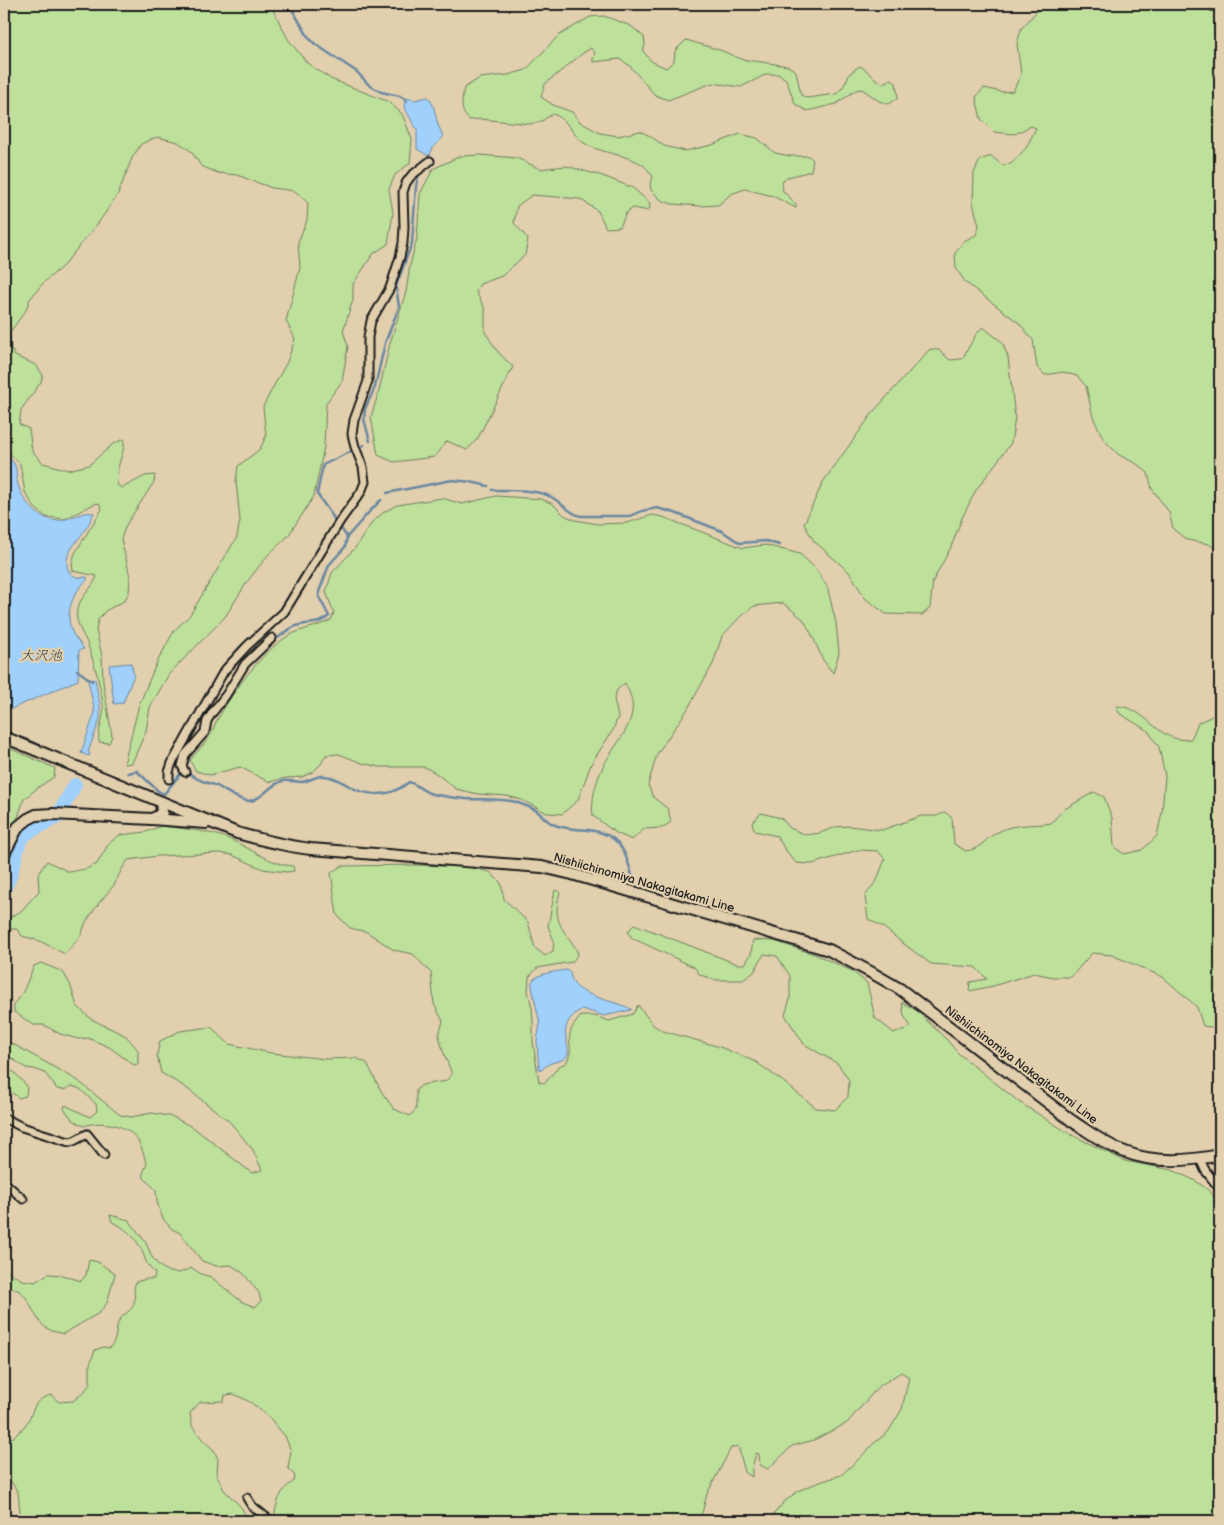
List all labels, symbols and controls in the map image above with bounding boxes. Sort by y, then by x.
water label: 大沢池 [20,647,63,664]
street label: Nishiichinomiya Nakagitakami Line [552,850,736,916]
street label: Nishiichinomiya Nakagitakami Line [942,1003,1100,1127]

